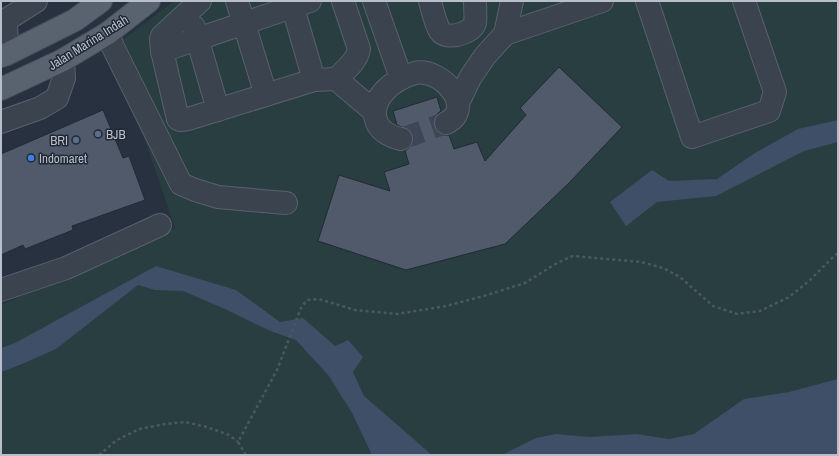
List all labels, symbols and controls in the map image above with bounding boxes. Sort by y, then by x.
street label: Jalan Marina Indah [45,11,132,74]
place label: BJB [106,126,126,143]
marker: BJB [93,129,103,139]
place label: BRI [50,132,68,149]
marker: BRI [71,135,81,145]
place label: Indomaret [39,150,87,167]
marker: Indomaret [26,153,36,163]

